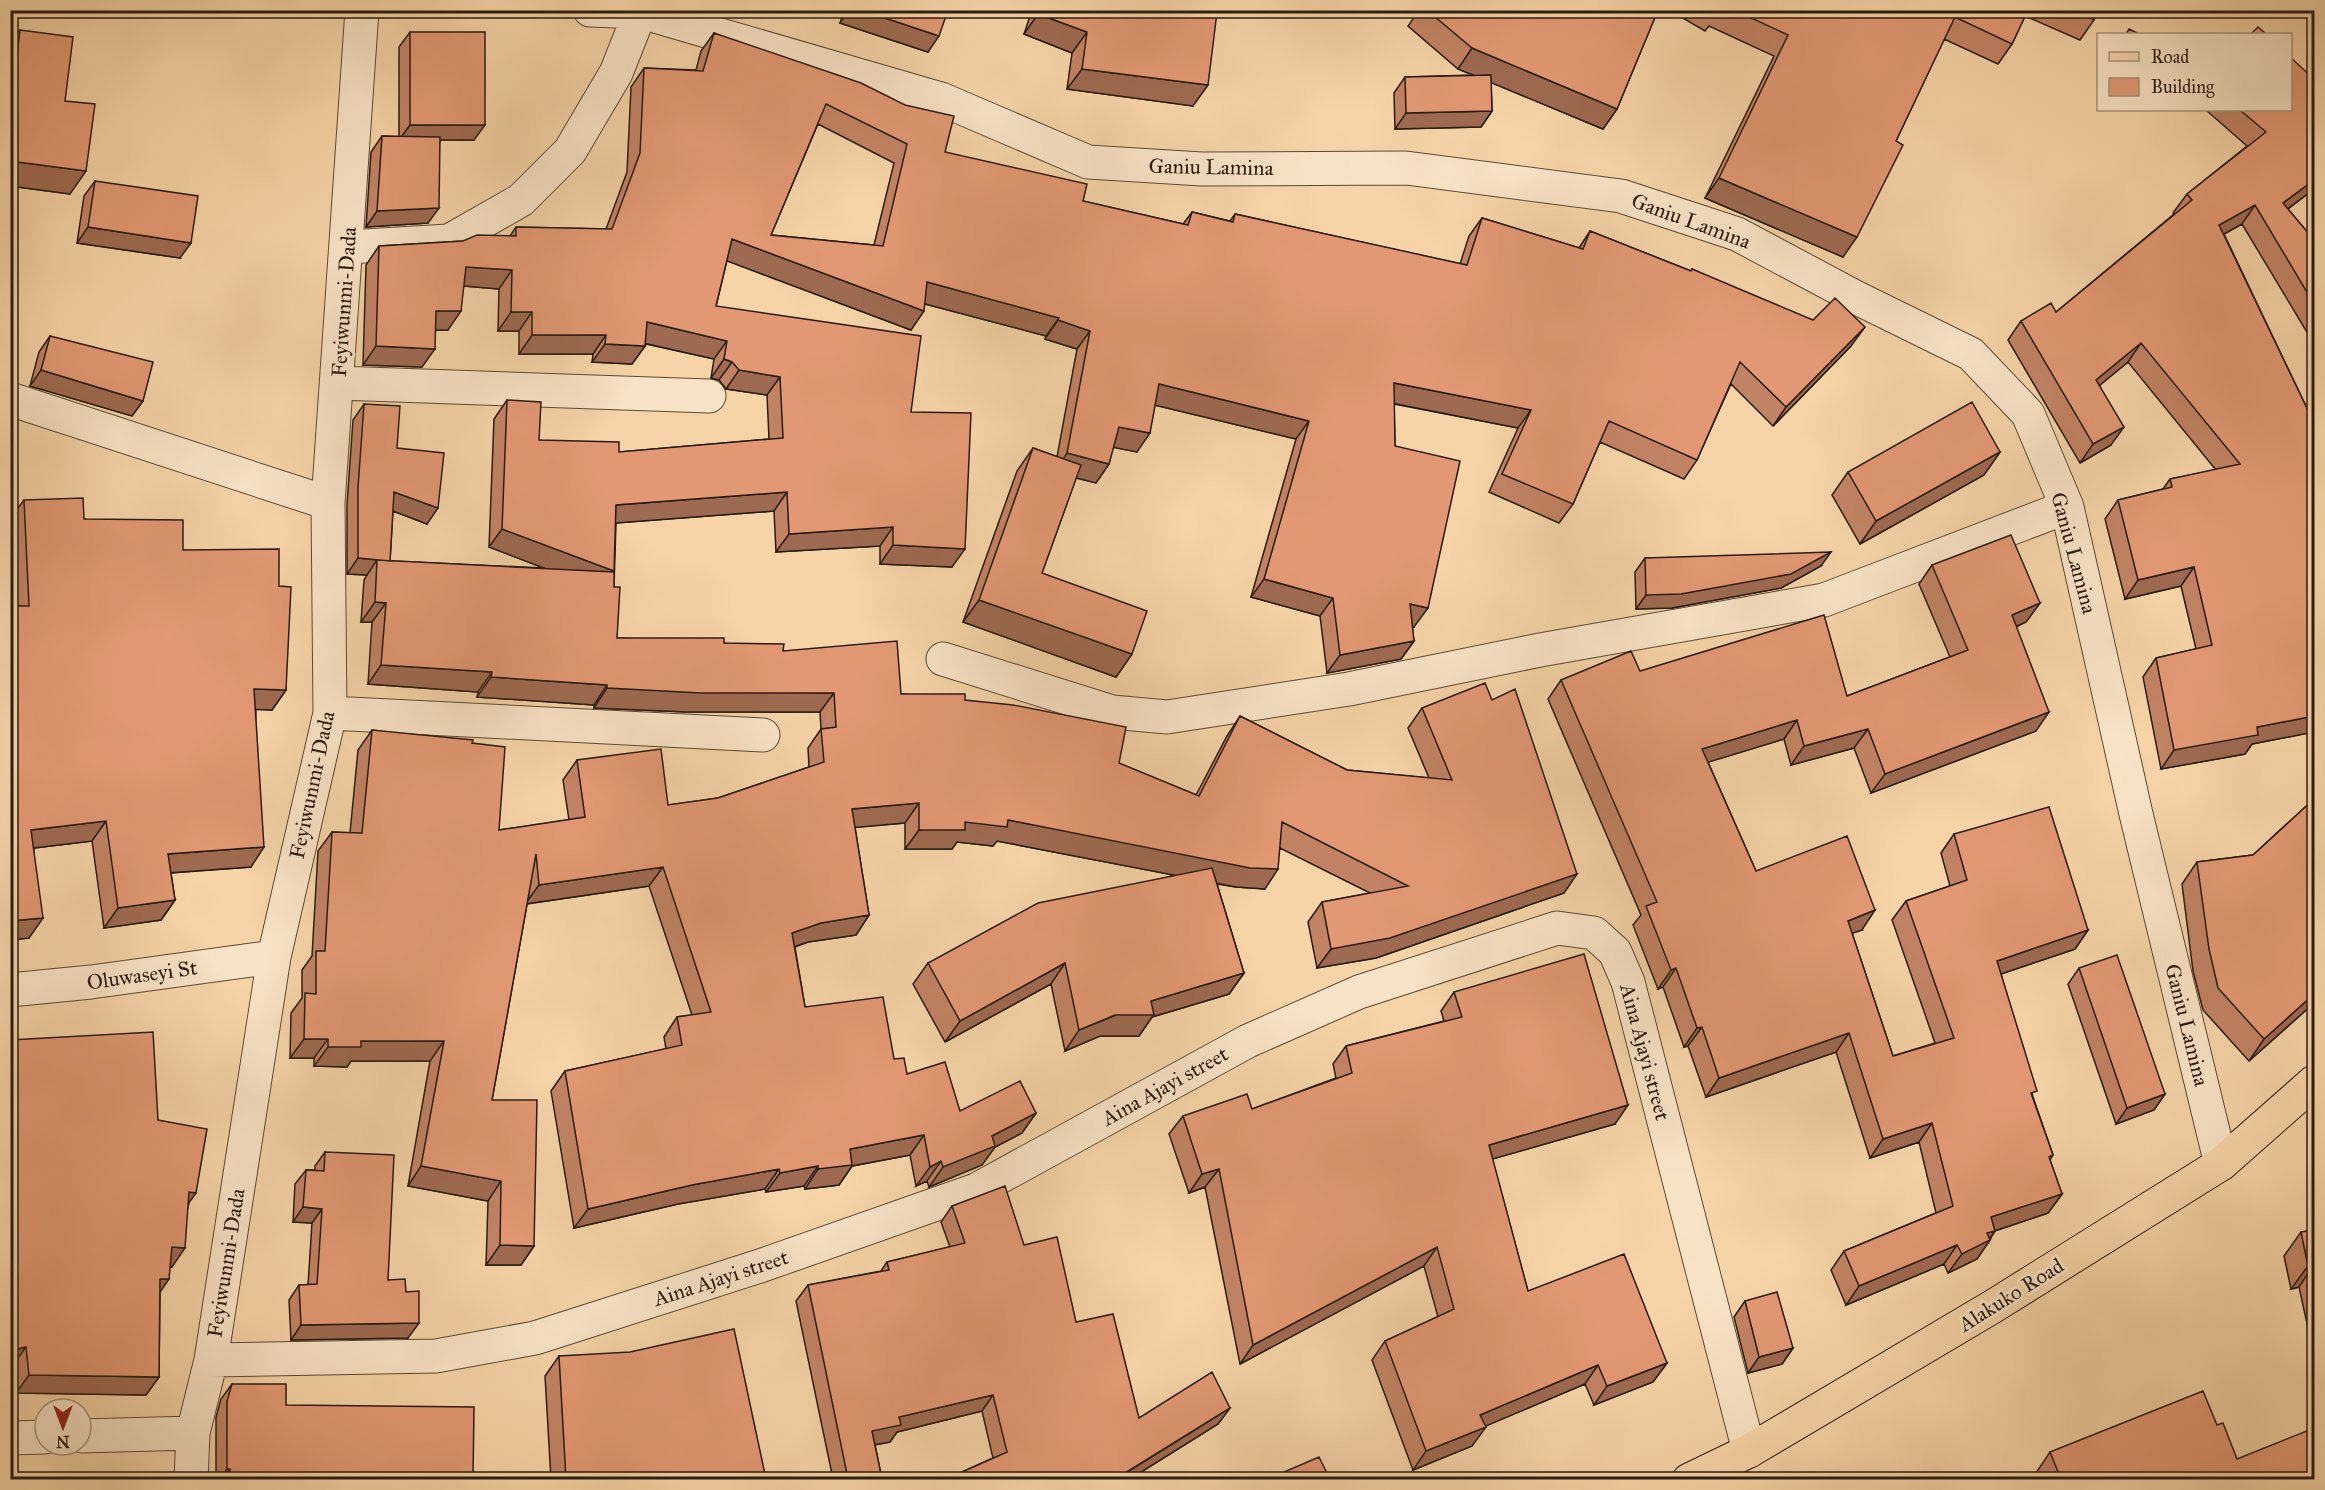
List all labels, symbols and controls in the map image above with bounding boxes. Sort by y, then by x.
legend [2097,33,2292,111]
text: Road [2151,46,2189,68]
text: Building [2151,76,2215,99]
street label: Ganiu Lamina [1148,153,1274,181]
street label: Ganiu Lamina [1628,187,1754,255]
street label: Feyiwunmi-Dada [326,226,362,378]
street label: Ganiu Lamina [2045,489,2103,617]
street label: Feyiwunmi-Dada [284,709,340,861]
street label: Oluwaseyi St [85,954,199,996]
street label: Ganiu Lamina [2159,961,2215,1089]
street label: Aina Ajayi street [1614,980,1676,1124]
street label: Aina Ajayi street [1096,1040,1233,1132]
street label: Feyiwunmi-Dada [201,1187,251,1339]
street label: Aina Ajayi street [649,1244,792,1312]
street label: Alakuko Road [1953,1252,2069,1338]
north arrow [33,1397,93,1457]
text: N [56,1432,70,1451]

